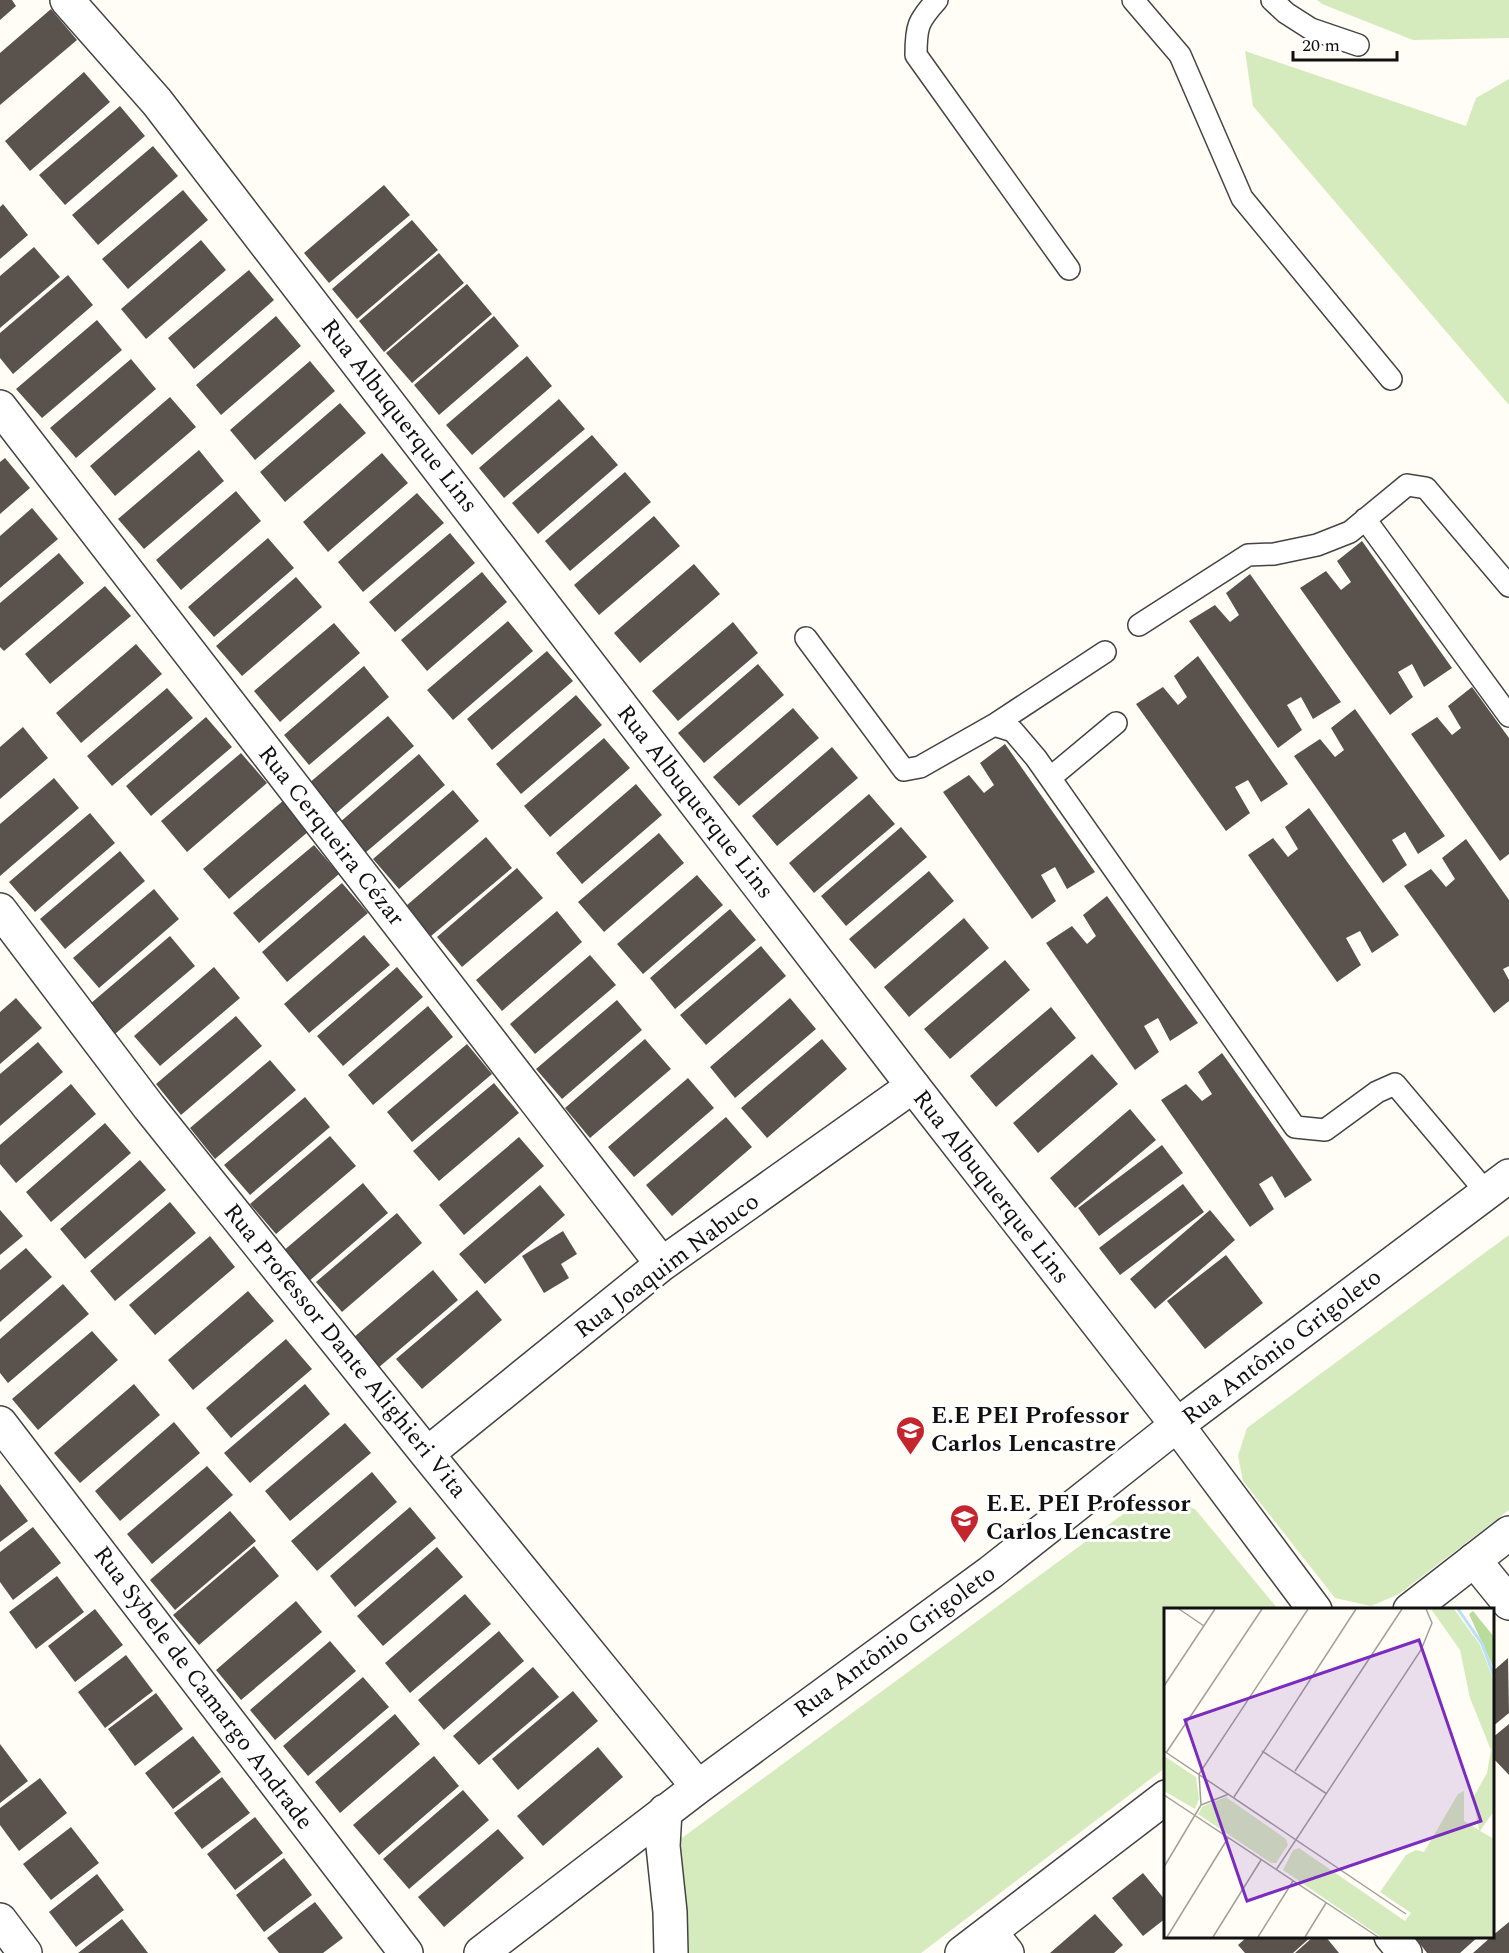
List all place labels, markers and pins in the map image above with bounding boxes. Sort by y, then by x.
place label: E.E PEI Professor Carlos Lencastre [931,1398,1130,1462]
school or university icon: E.E PEI Professor Carlos Lencastre [894,1414,926,1456]
place label: E.E. PEI Professor Carlos Lencastre [986,1486,1191,1550]
school or university icon: E.E. PEI Professor Carlos Lencastre [949,1502,981,1544]

